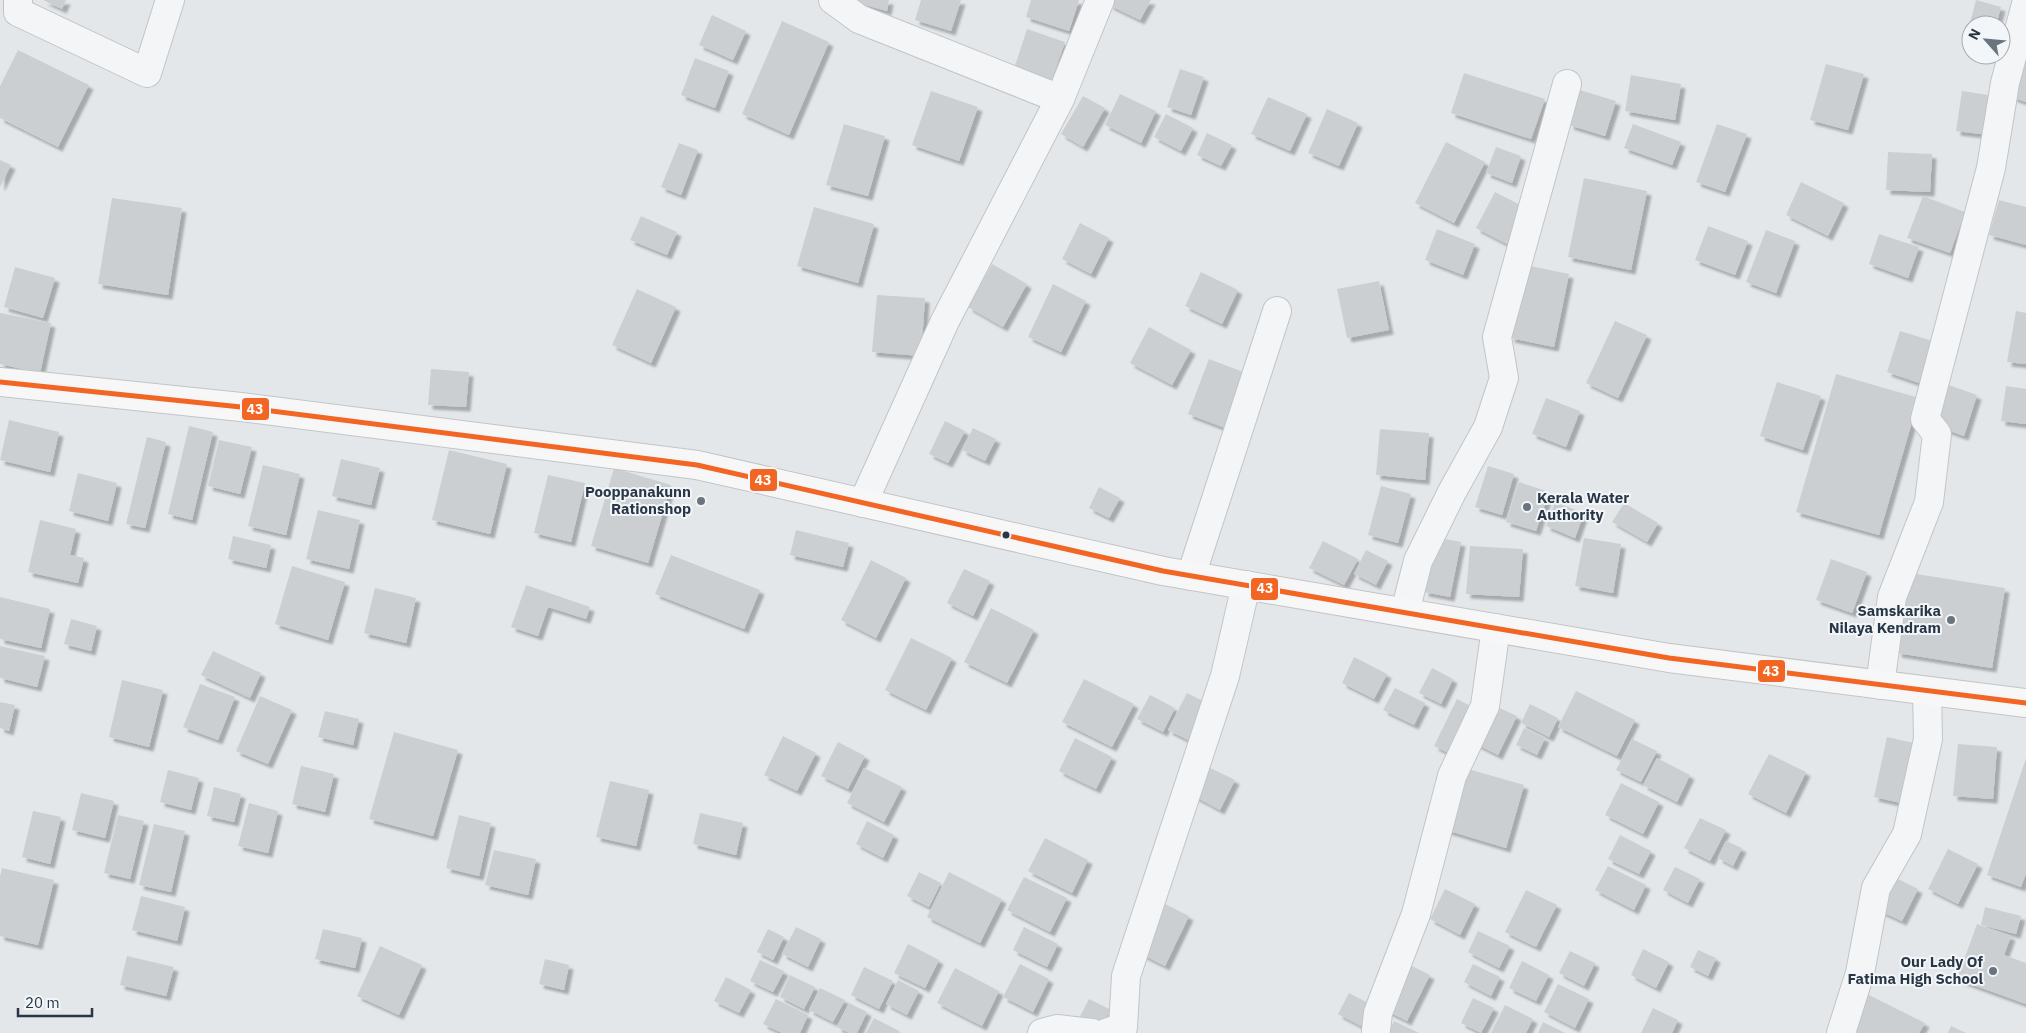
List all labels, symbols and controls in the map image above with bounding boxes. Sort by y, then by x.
north arrow [1961,15,2011,65]
text: N [1964,25,1985,43]
line badge: 43 [241,397,270,421]
text: 43 [247,400,263,418]
line badge: 43 [749,468,778,492]
text: 43 [755,471,771,489]
place label: Pooppanakunn Rationshop [585,482,691,518]
place label: Kerala Water Authority [1537,488,1629,524]
marker: Pooppanakunn Rationshop [695,495,707,507]
marker: Kerala Water Authority [1521,501,1533,513]
unlabelled marker [1001,530,1011,540]
line badge: 43 [1250,577,1279,601]
text: 43 [1257,579,1273,597]
place label: Samskarika Nilaya Kendram [1829,601,1941,637]
marker: Samskarika Nilaya Kendram [1945,614,1957,626]
line badge: 43 [1757,659,1786,683]
text: 43 [1763,662,1779,680]
place label: Our Lady Of Fatima High School [1847,952,1984,988]
marker: Our Lady Of Fatima High School [1987,965,1999,977]
scale bar [18,986,91,1018]
text: 20 m [25,993,60,1012]

